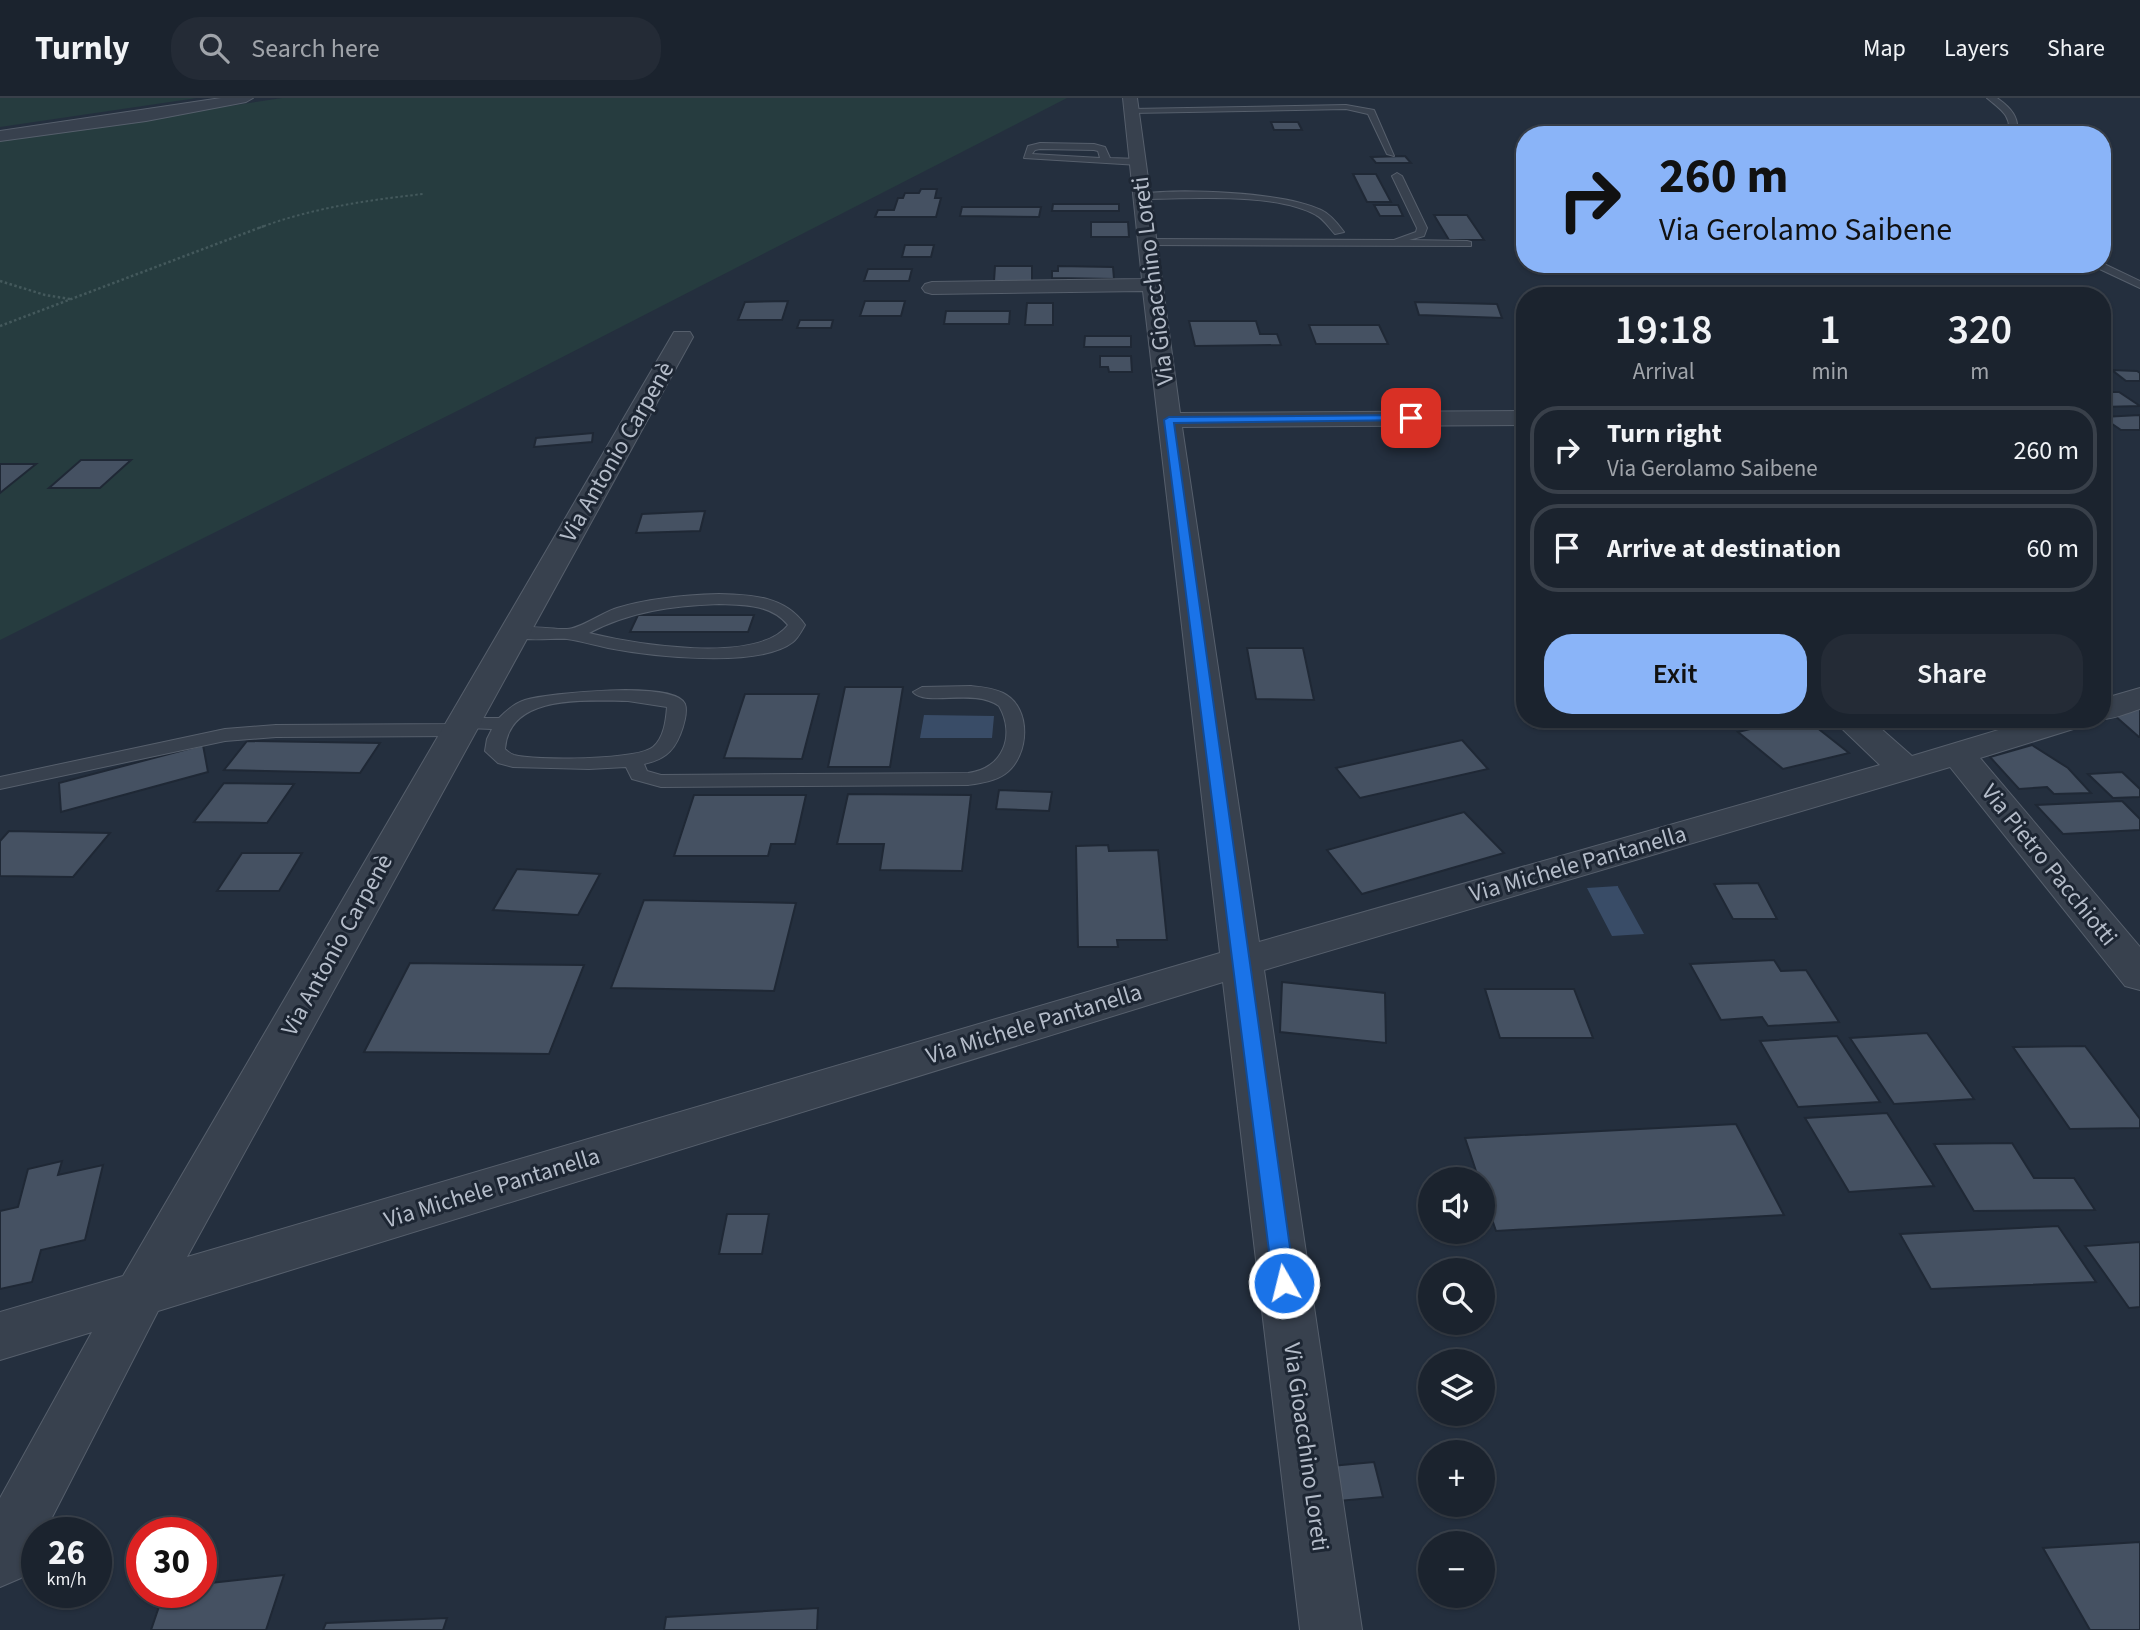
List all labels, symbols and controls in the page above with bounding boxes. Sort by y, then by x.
search box [171,17,661,80]
text: Turnly [35,25,129,72]
icon: search [195,29,233,67]
text: Search here [251,30,380,67]
text: Map [1863,31,1906,66]
text: Layers [1944,31,2009,66]
text: Share [2047,31,2105,66]
text: 260 m [1659,142,1788,212]
icon: right [1544,154,1635,245]
street label: Via Gioacchino Loreti [1123,175,1183,387]
text: Via Gerolamo Saibene [1659,207,1952,253]
text: 19:18 [1615,300,1713,360]
text: 1 [1819,300,1841,360]
text: 320 [1948,300,2012,360]
street label: Via Antonio Carpenè [551,355,683,549]
text: Arrival [1633,355,1695,388]
text: min [1811,355,1849,388]
text: m [1970,355,1989,388]
pin [1381,388,1441,448]
icon: arrive [1392,399,1430,437]
text: Turn right [1607,415,1722,452]
icon: right [1548,431,1586,469]
text: 260 m [2013,432,2079,469]
text: Via Gerolamo Saibene [1607,452,1818,485]
icon: arrive [1548,529,1586,567]
text: Arrive at destination [1607,530,1841,567]
text: 60 m [2026,530,2079,567]
button: Exit [1544,634,1807,714]
button: Share [1821,634,2083,714]
street label: Via Pietro Pacchiotti [1973,776,2125,954]
street label: Via Michele Pantanella [1465,816,1691,912]
street label: Via Antonio Carpenè [272,848,402,1042]
street label: Via Michele Pantanella [922,975,1146,1073]
street label: Via Michele Pantanella [380,1139,604,1237]
map controls [1418,1167,1495,1608]
button: sound [1418,1167,1495,1244]
position arrow [1247,1246,1321,1320]
button: search [1418,1258,1495,1335]
street label: Via Gioacchino Loreti [1274,1341,1338,1553]
button: layers [1418,1349,1495,1426]
button: + [1418,1440,1495,1517]
speed limit sign: 30 [126,1517,217,1608]
text: 26 [48,1528,85,1578]
button: − [1418,1531,1495,1608]
text: km/h [47,1567,86,1592]

